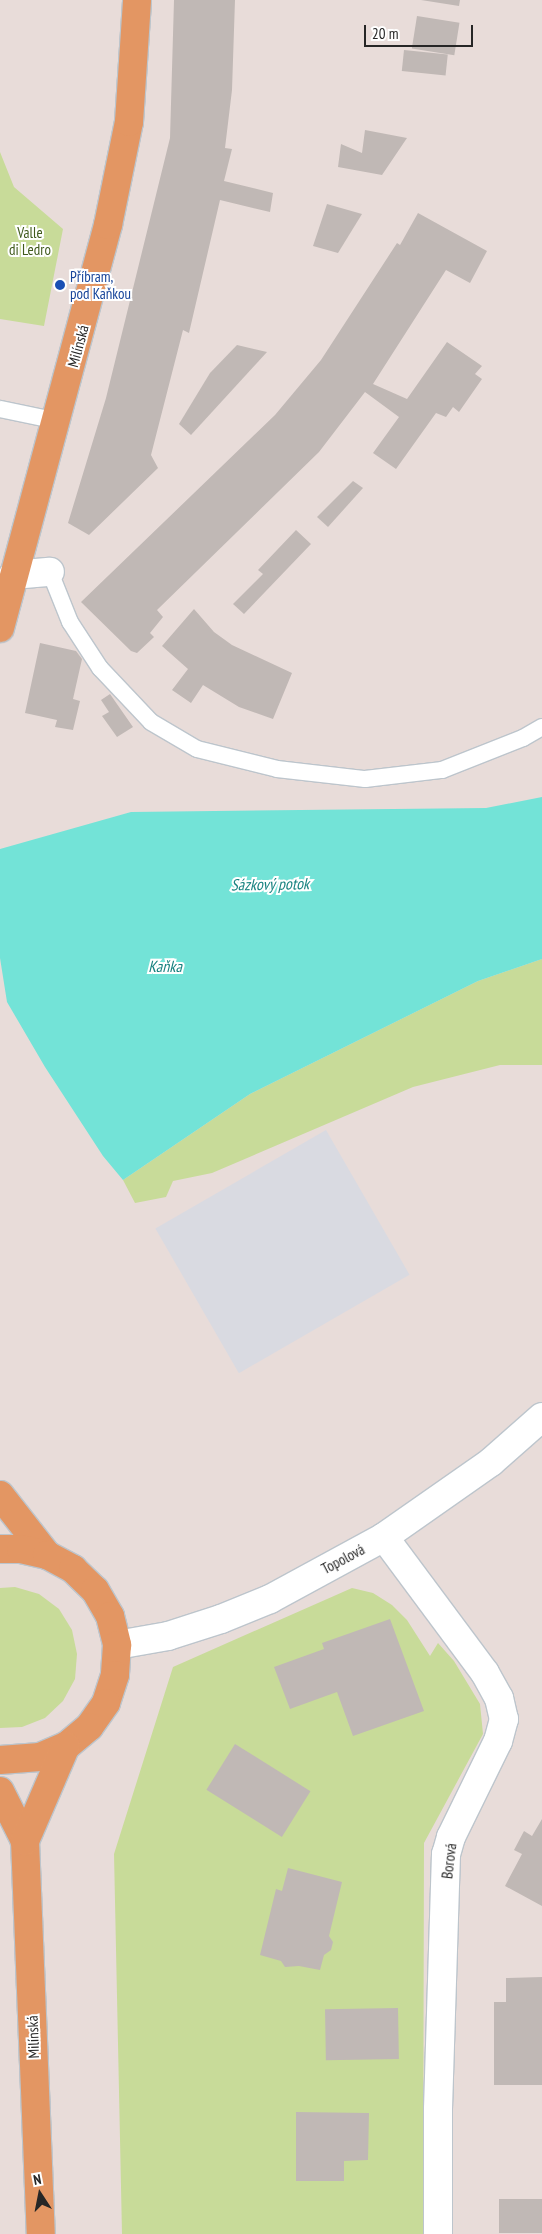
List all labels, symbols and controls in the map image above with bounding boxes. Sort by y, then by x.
scale bar [367,15,476,47]
text: 20 m [372,24,398,43]
park label: Valle di Ledro [9,223,51,258]
place label: Příbram, pod Kaňkou [70,267,131,302]
marker: Příbram, pod Kaňkou [54,279,66,291]
street label: Milínská [64,323,92,369]
water label: Sázkový potok [230,874,310,894]
water label: Kaňka [148,956,182,976]
street label: Topolová [318,1540,368,1578]
street label: Borová [438,1842,460,1880]
street label: Milínská [23,2015,43,2059]
north arrow [15,2169,65,2219]
text: N [32,2170,43,2189]

